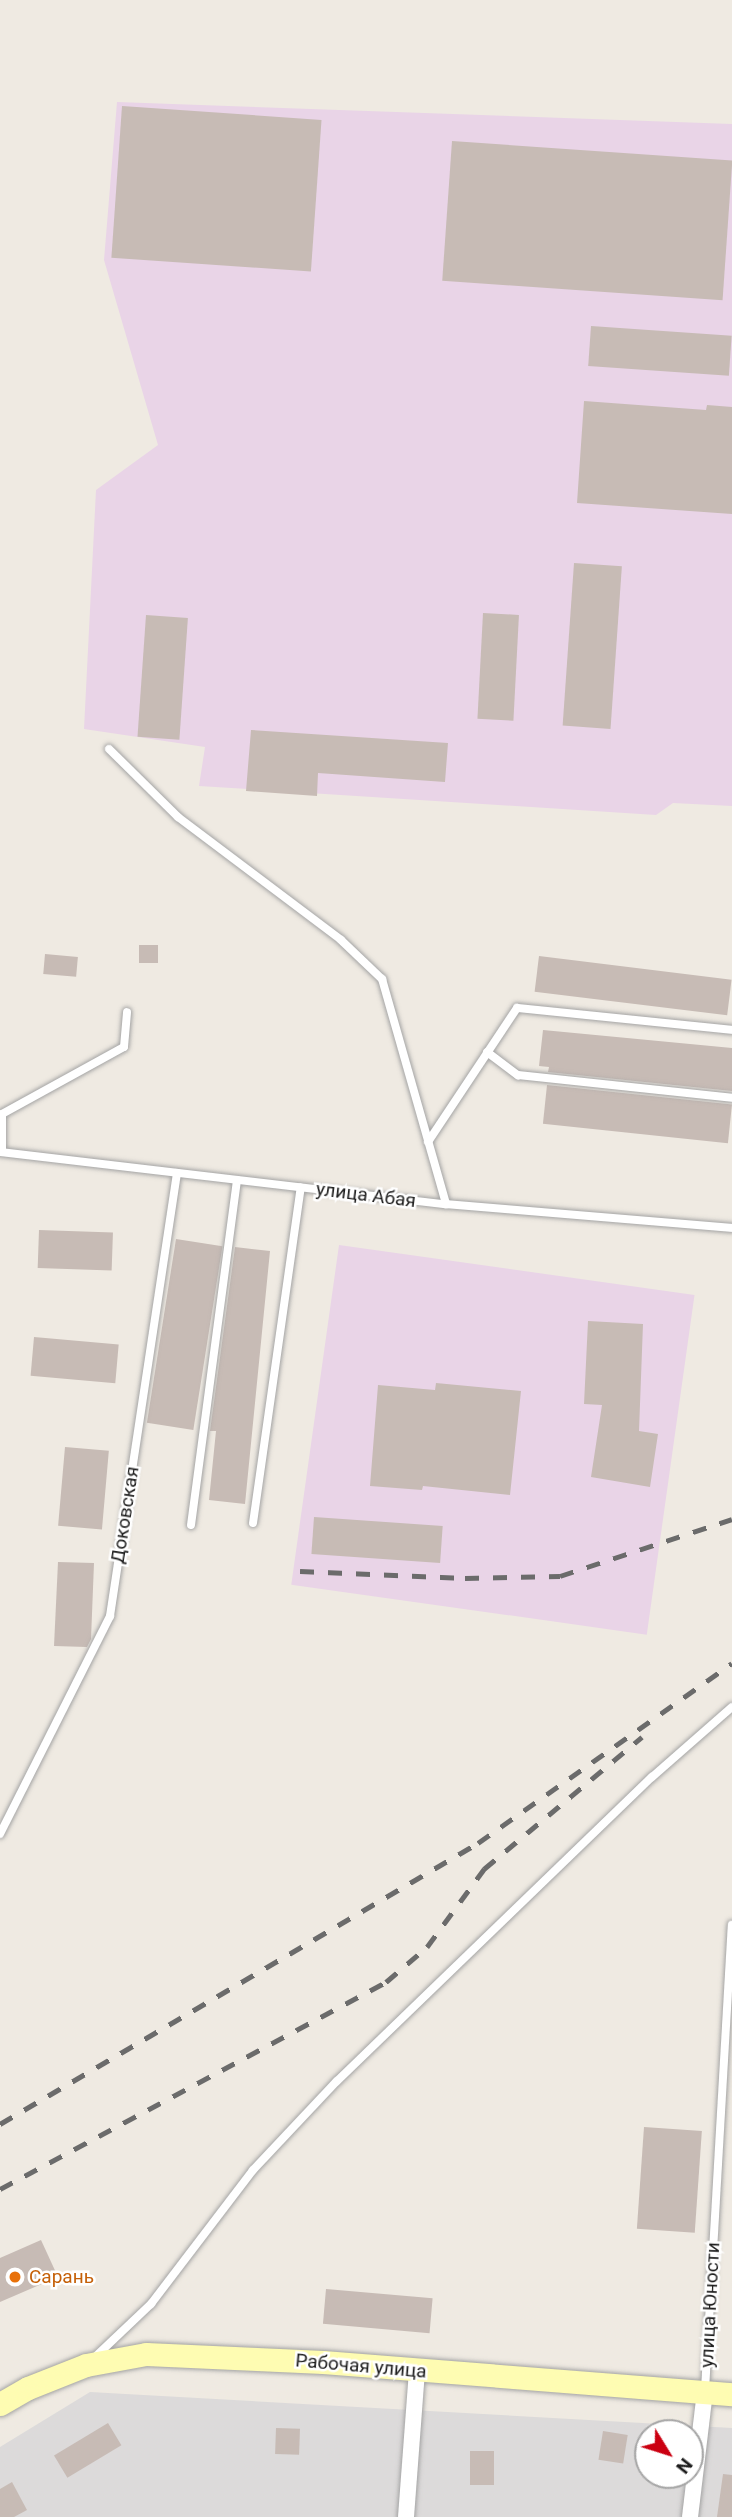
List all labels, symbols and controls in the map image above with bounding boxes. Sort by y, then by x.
street label: улица Абая [315,1178,417,1212]
street label: Доковская [106,1465,144,1565]
street label: улица Юности [695,2242,725,2368]
place label: Сарань [29,2266,94,2288]
marker: Сарань [7,2269,23,2285]
street label: Рабочая улица [294,2349,428,2383]
north arrow [634,2419,704,2489]
text: N [671,2454,698,2478]

